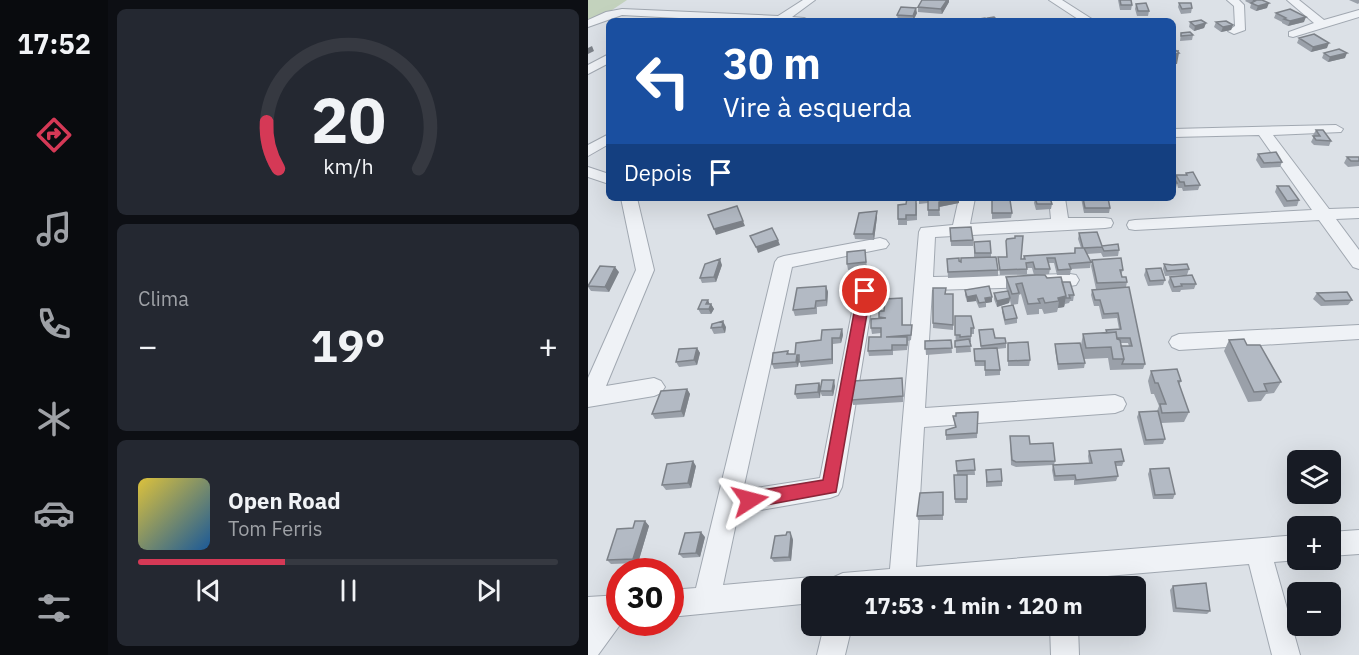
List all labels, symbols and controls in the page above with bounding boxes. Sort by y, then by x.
text: 17:52 [17,26,91,61]
text: 30 m [723,36,821,91]
icon: left [624,42,702,120]
text: 20 [311,79,385,160]
text: Vire à esquerda [723,89,912,124]
icon: directions [33,114,75,156]
text: km/h [323,153,373,181]
icon: arrive [704,156,737,189]
text: Depois [624,158,692,187]
icon: music [33,208,75,250]
pin [839,265,890,316]
icon: arrive [848,274,881,307]
text: Clima [138,285,189,312]
icon: phone [33,303,75,345]
text: 19° [310,316,386,374]
text: − [138,324,158,367]
text: + [538,324,558,367]
icon: climate [33,398,75,440]
map controls [1287,450,1341,636]
button: layers [1287,450,1341,504]
position arrow [718,468,782,532]
text: Open Road [228,486,341,515]
icon: car [33,492,75,534]
text: Tom Ferris [228,515,323,542]
button: + [1287,516,1341,570]
speed limit sign: 30 [606,558,684,636]
icon: previous [192,574,225,607]
icon: pause [332,574,365,607]
icon: next [472,574,505,607]
button: − [1287,582,1341,636]
icon: filters [33,587,75,629]
text: 17:53 · 1 min · 120 m [864,591,1083,620]

